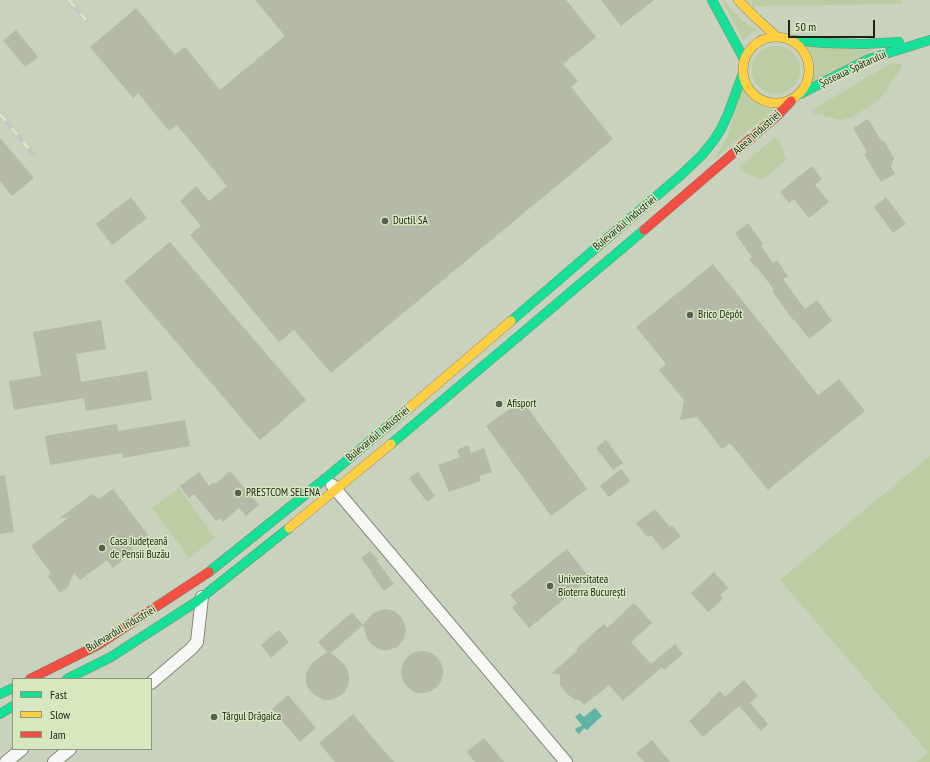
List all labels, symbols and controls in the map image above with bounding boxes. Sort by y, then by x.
scale bar [790,12,877,38]
text: 50 m [795,19,816,34]
street label: Șoseaua Spătarului [817,48,889,90]
street label: Aleea Industriei [730,108,784,158]
street label: Bulevardul Industriei [591,193,659,253]
place label: Ductil SA [393,214,428,228]
marker: Ductil SA [380,216,390,226]
place label: Brico Dépôt [698,308,742,322]
marker: Brico Dépôt [685,310,695,320]
place label: Afisport [507,397,537,411]
marker: Afisport [494,399,504,409]
street label: Bulevardul Industriei [344,404,412,464]
place label: PRESTCOM SELENA [246,486,320,500]
marker: PRESTCOM SELENA [233,488,243,498]
place label: Casa Județeană de Pensii Buzău [110,535,170,561]
marker: Casa Județeană de Pensii Buzău [97,543,107,553]
place label: Universitatea Bioterra București [558,573,626,599]
marker: Universitatea Bioterra București [545,581,555,591]
street label: Bulevardul Industriei [84,603,158,655]
legend [12,678,152,750]
text: Fast [50,687,67,702]
text: Slow [50,707,70,722]
place label: Târgul Drăgaica [222,710,281,724]
marker: Târgul Drăgaica [209,712,219,722]
text: Jam [50,727,66,742]

